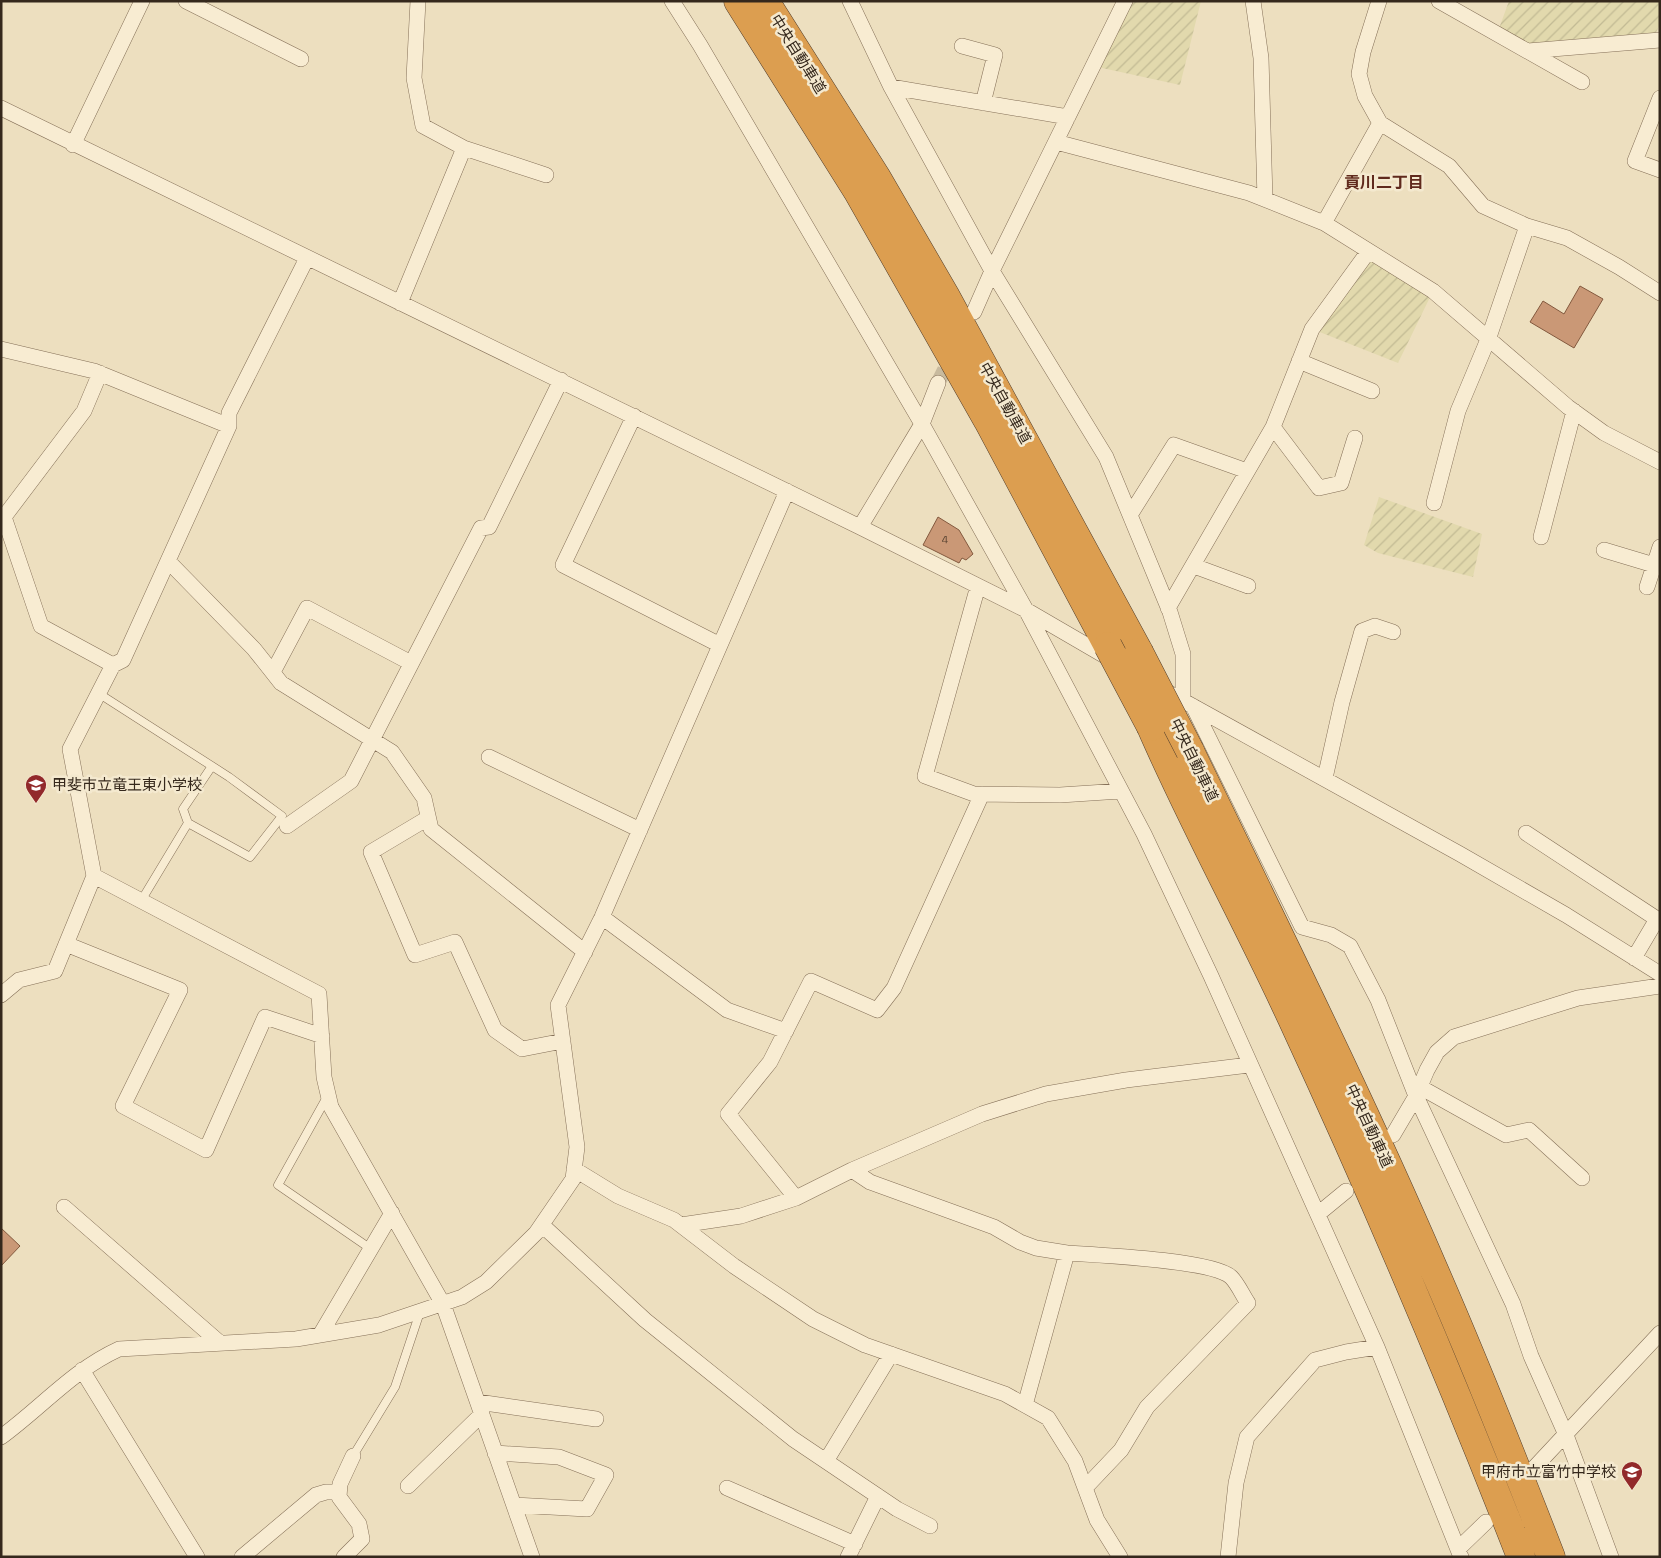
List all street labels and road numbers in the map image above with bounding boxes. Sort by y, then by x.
street label: 中央自動車道 [767,11,829,97]
street label: 中央自動車道 [975,359,1035,447]
street label: 中央自動車道 [1166,716,1222,804]
street label: 中央自動車道 [1342,1081,1396,1171]

